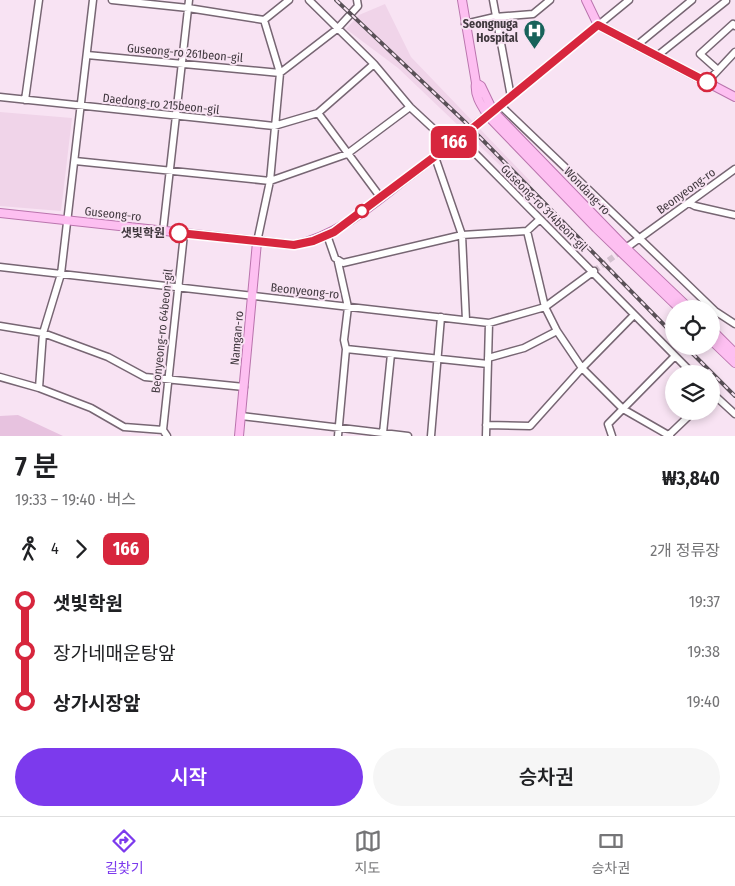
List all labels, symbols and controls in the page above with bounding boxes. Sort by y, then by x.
place label: Seongnuga Hospital [463,17,519,45]
hospital icon: Seongnuga Hospital [522,19,546,50]
street label: Guseong-ro 261beon-gil [126,41,244,65]
unlabelled marker [697,72,717,92]
street label: Daedong-ro 215beon-gil [102,91,220,117]
line badge: 166 [425,126,483,158]
text: 166 [441,131,467,153]
street label: Guseong-ro 314beon-gil [498,162,590,254]
street label: Wondang-ro [561,164,613,218]
street label: Beonyeong-ro [654,165,718,217]
street label: Guseong-ro [84,204,142,224]
unlabelled marker [355,204,369,218]
marker: 샛빛학원 [169,223,189,243]
place label: 샛빛학원 [121,226,165,240]
street label: Beonyeong-ro 64beon-gil [149,268,175,394]
street label: Beonyeong-ro [270,280,340,302]
map controls [665,300,720,420]
button: locate [665,300,720,355]
street label: Namgan-ro [228,310,246,366]
button: layers [665,365,720,420]
text: 7 분 [15,450,59,483]
text: ₩3,840 [662,467,720,490]
text: 19:33 – 19:40 · 버스 [15,490,136,509]
icon: walk [15,535,43,563]
icon: forward [67,535,95,563]
text: 166 [113,538,139,560]
text: 4 [51,539,59,558]
text: 2개 정류장 [650,541,720,560]
text: 샛빛학원 [53,592,123,615]
text: 19:37 [689,592,720,611]
text: 장가네매운탕앞 [53,642,175,665]
text: 19:38 [687,642,720,661]
text: 상가시장앞 [53,692,140,715]
text: 19:40 [687,692,720,711]
button: 시작 [15,748,363,806]
button: 승차권 [373,748,720,806]
tab: 길찾기 [105,827,144,877]
tab: 지도 [354,827,382,877]
tab: 승차권 [591,827,630,877]

